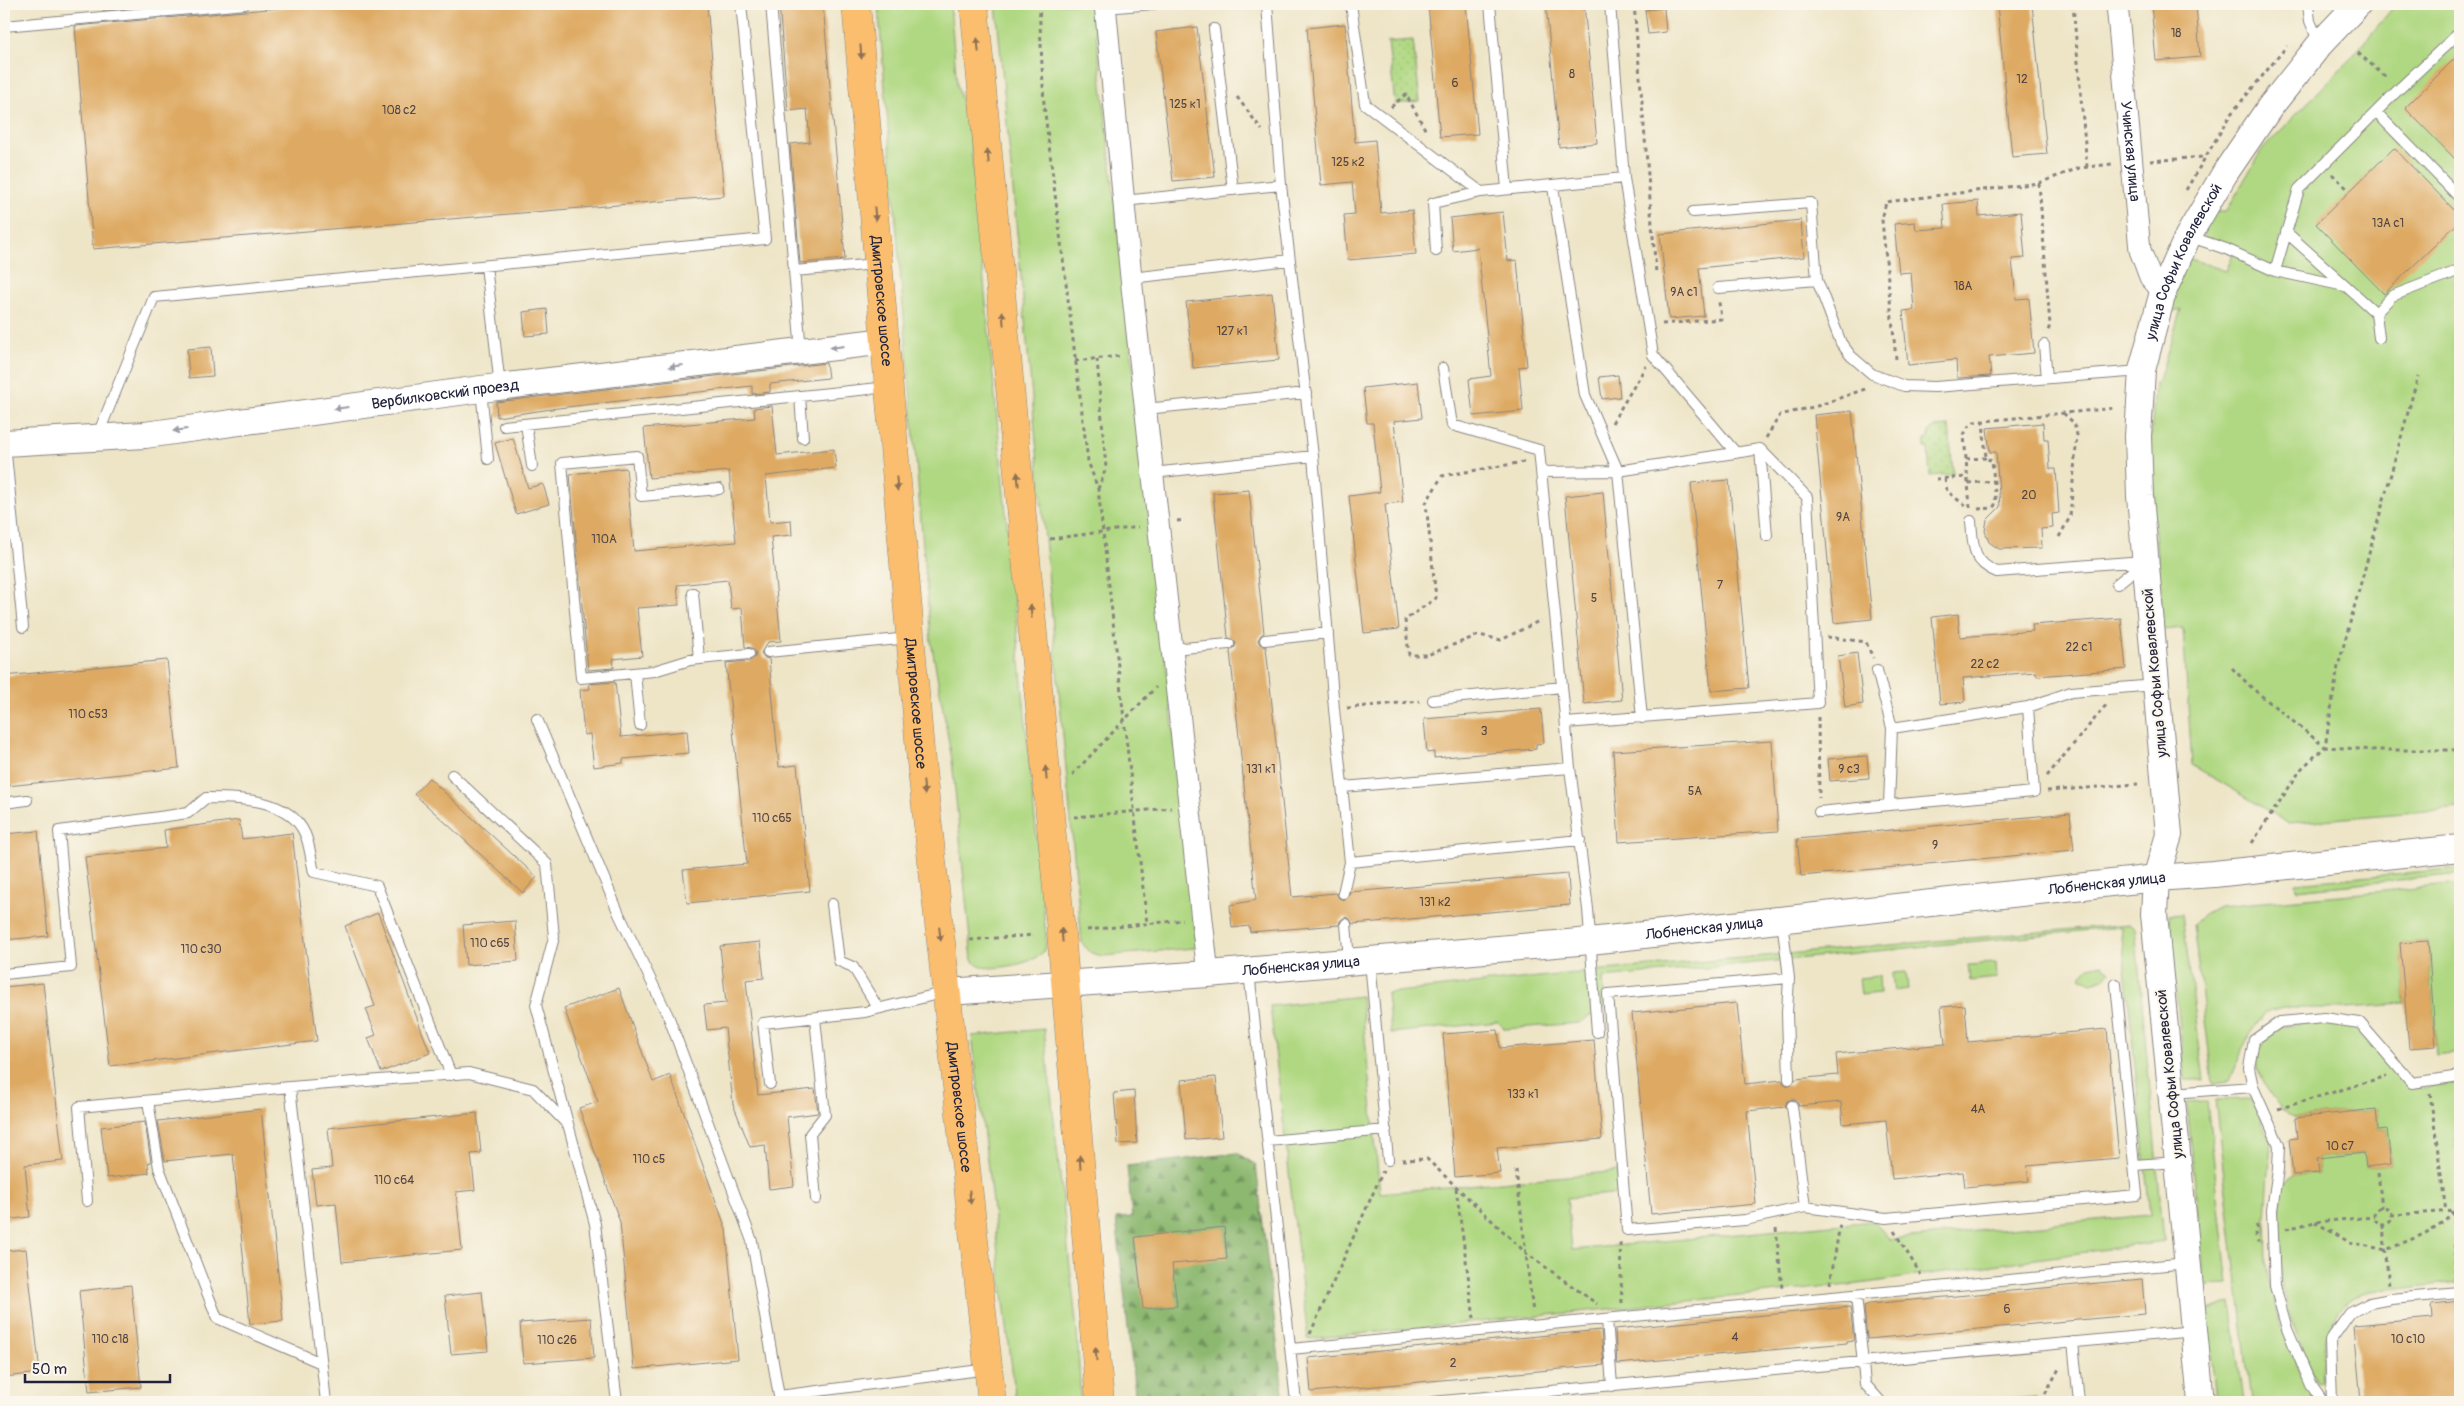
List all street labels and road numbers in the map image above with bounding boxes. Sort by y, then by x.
street label: Учинская улица [2117,100,2145,202]
street label: улица Софьи Ковалевской [2141,180,2226,343]
street label: Дмитровское шоссе [866,234,897,368]
street label: Вербилковский проезд [370,375,520,413]
street label: улица Софьи Ковалевской [2138,588,2172,759]
street label: Дмитровское шоссе [901,636,931,770]
street label: Лобненская улица [2046,868,2166,900]
street label: Лобненская улица [1643,912,1764,944]
street label: Лобненская улица [1240,951,1361,981]
street label: улица Софьи Ковалевской [2152,989,2188,1160]
street label: Дмитровское шоссе [943,1040,976,1174]

